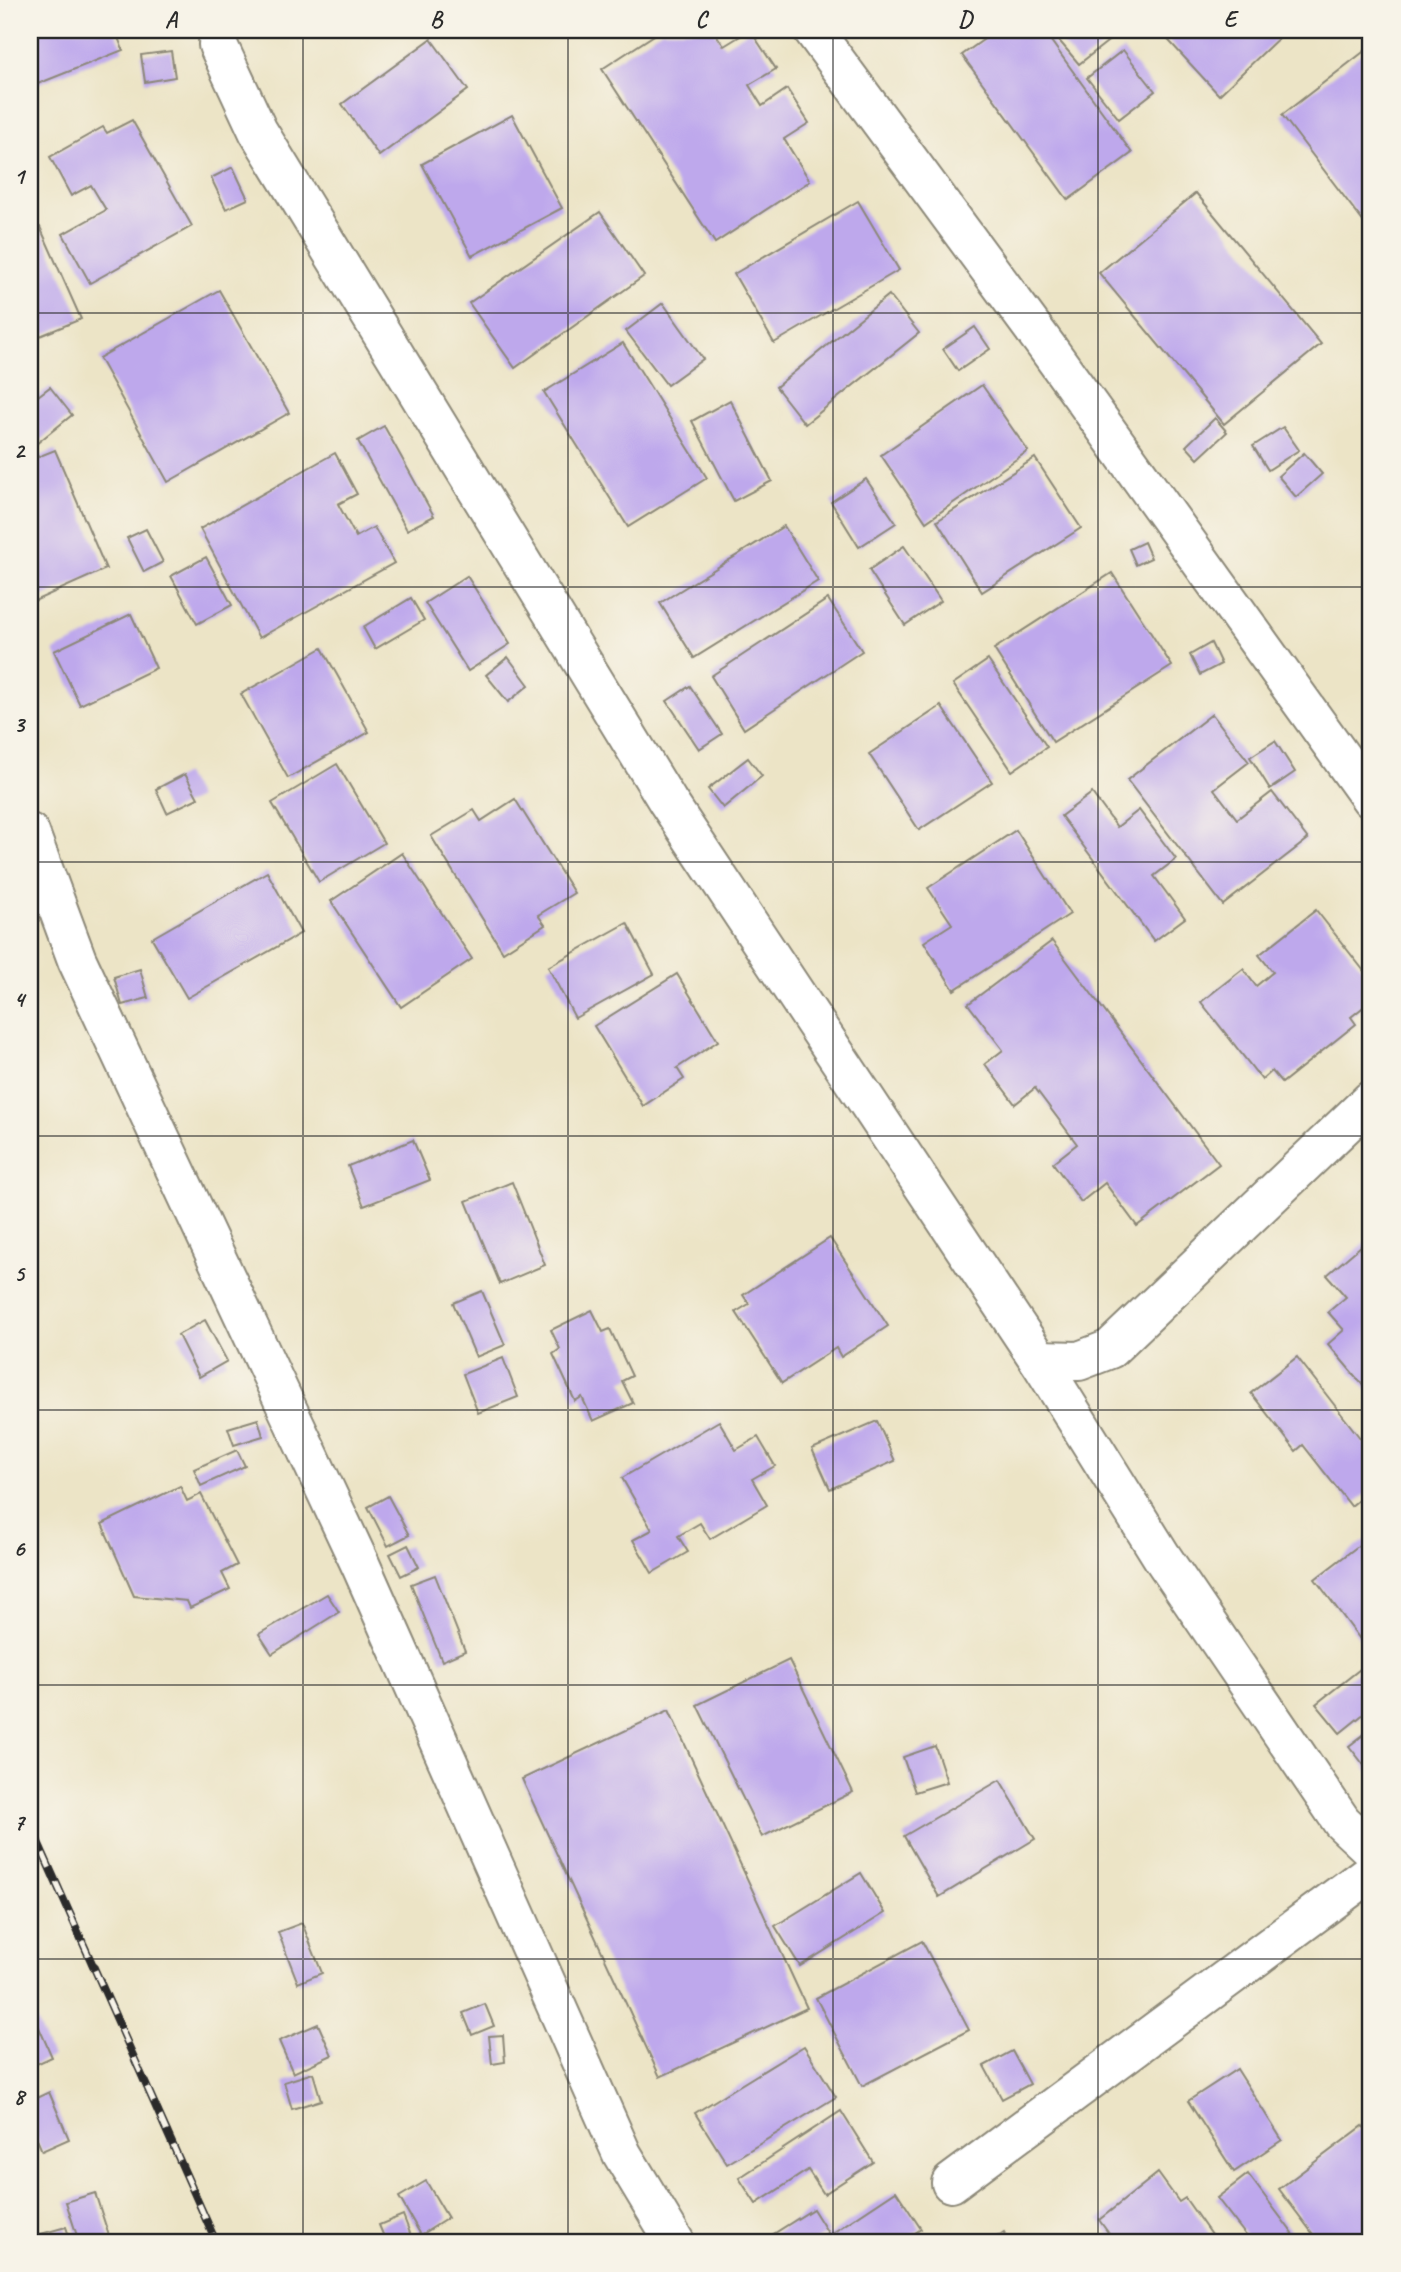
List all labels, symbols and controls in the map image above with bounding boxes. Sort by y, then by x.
text: A [165,5,179,34]
text: B [430,5,444,34]
text: C [696,5,710,34]
text: D [958,5,974,34]
text: E [1224,5,1240,34]
text: 1 [14,162,27,191]
text: 2 [14,436,27,465]
text: 3 [14,710,27,739]
text: 4 [14,985,27,1014]
text: 5 [14,1259,26,1288]
text: 6 [14,1534,27,1563]
text: 7 [14,1808,27,1837]
text: 8 [14,2082,27,2111]

